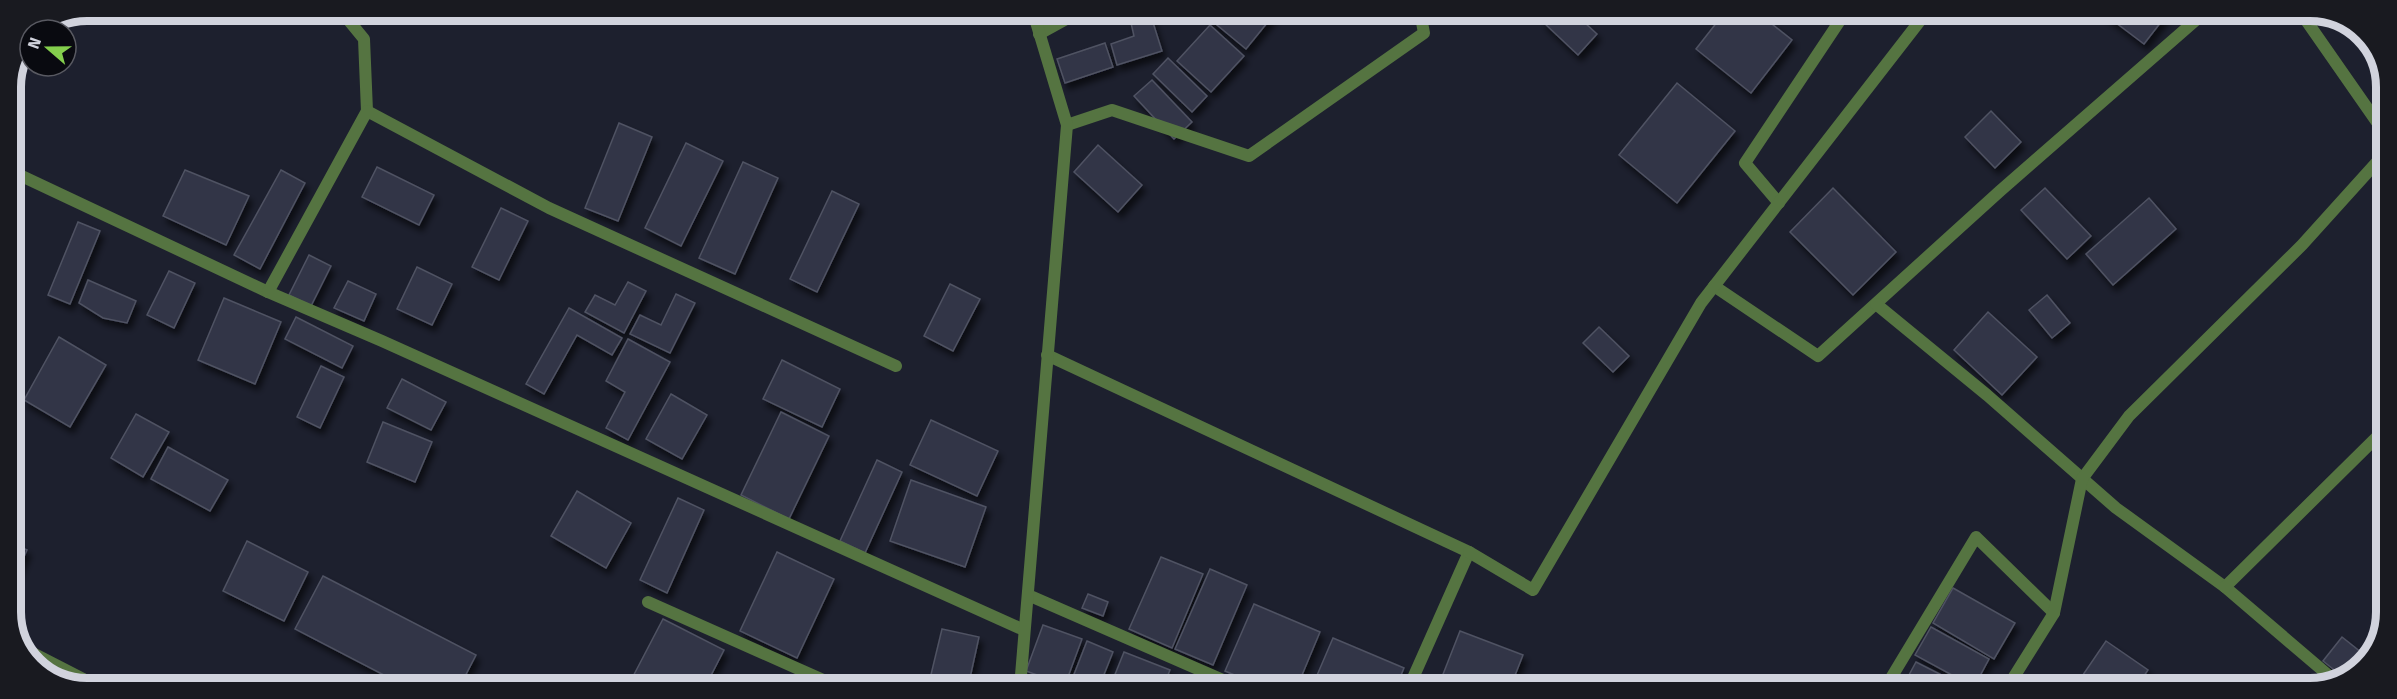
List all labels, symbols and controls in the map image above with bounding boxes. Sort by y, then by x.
north arrow [18,18,78,78]
text: N [24,35,45,51]

